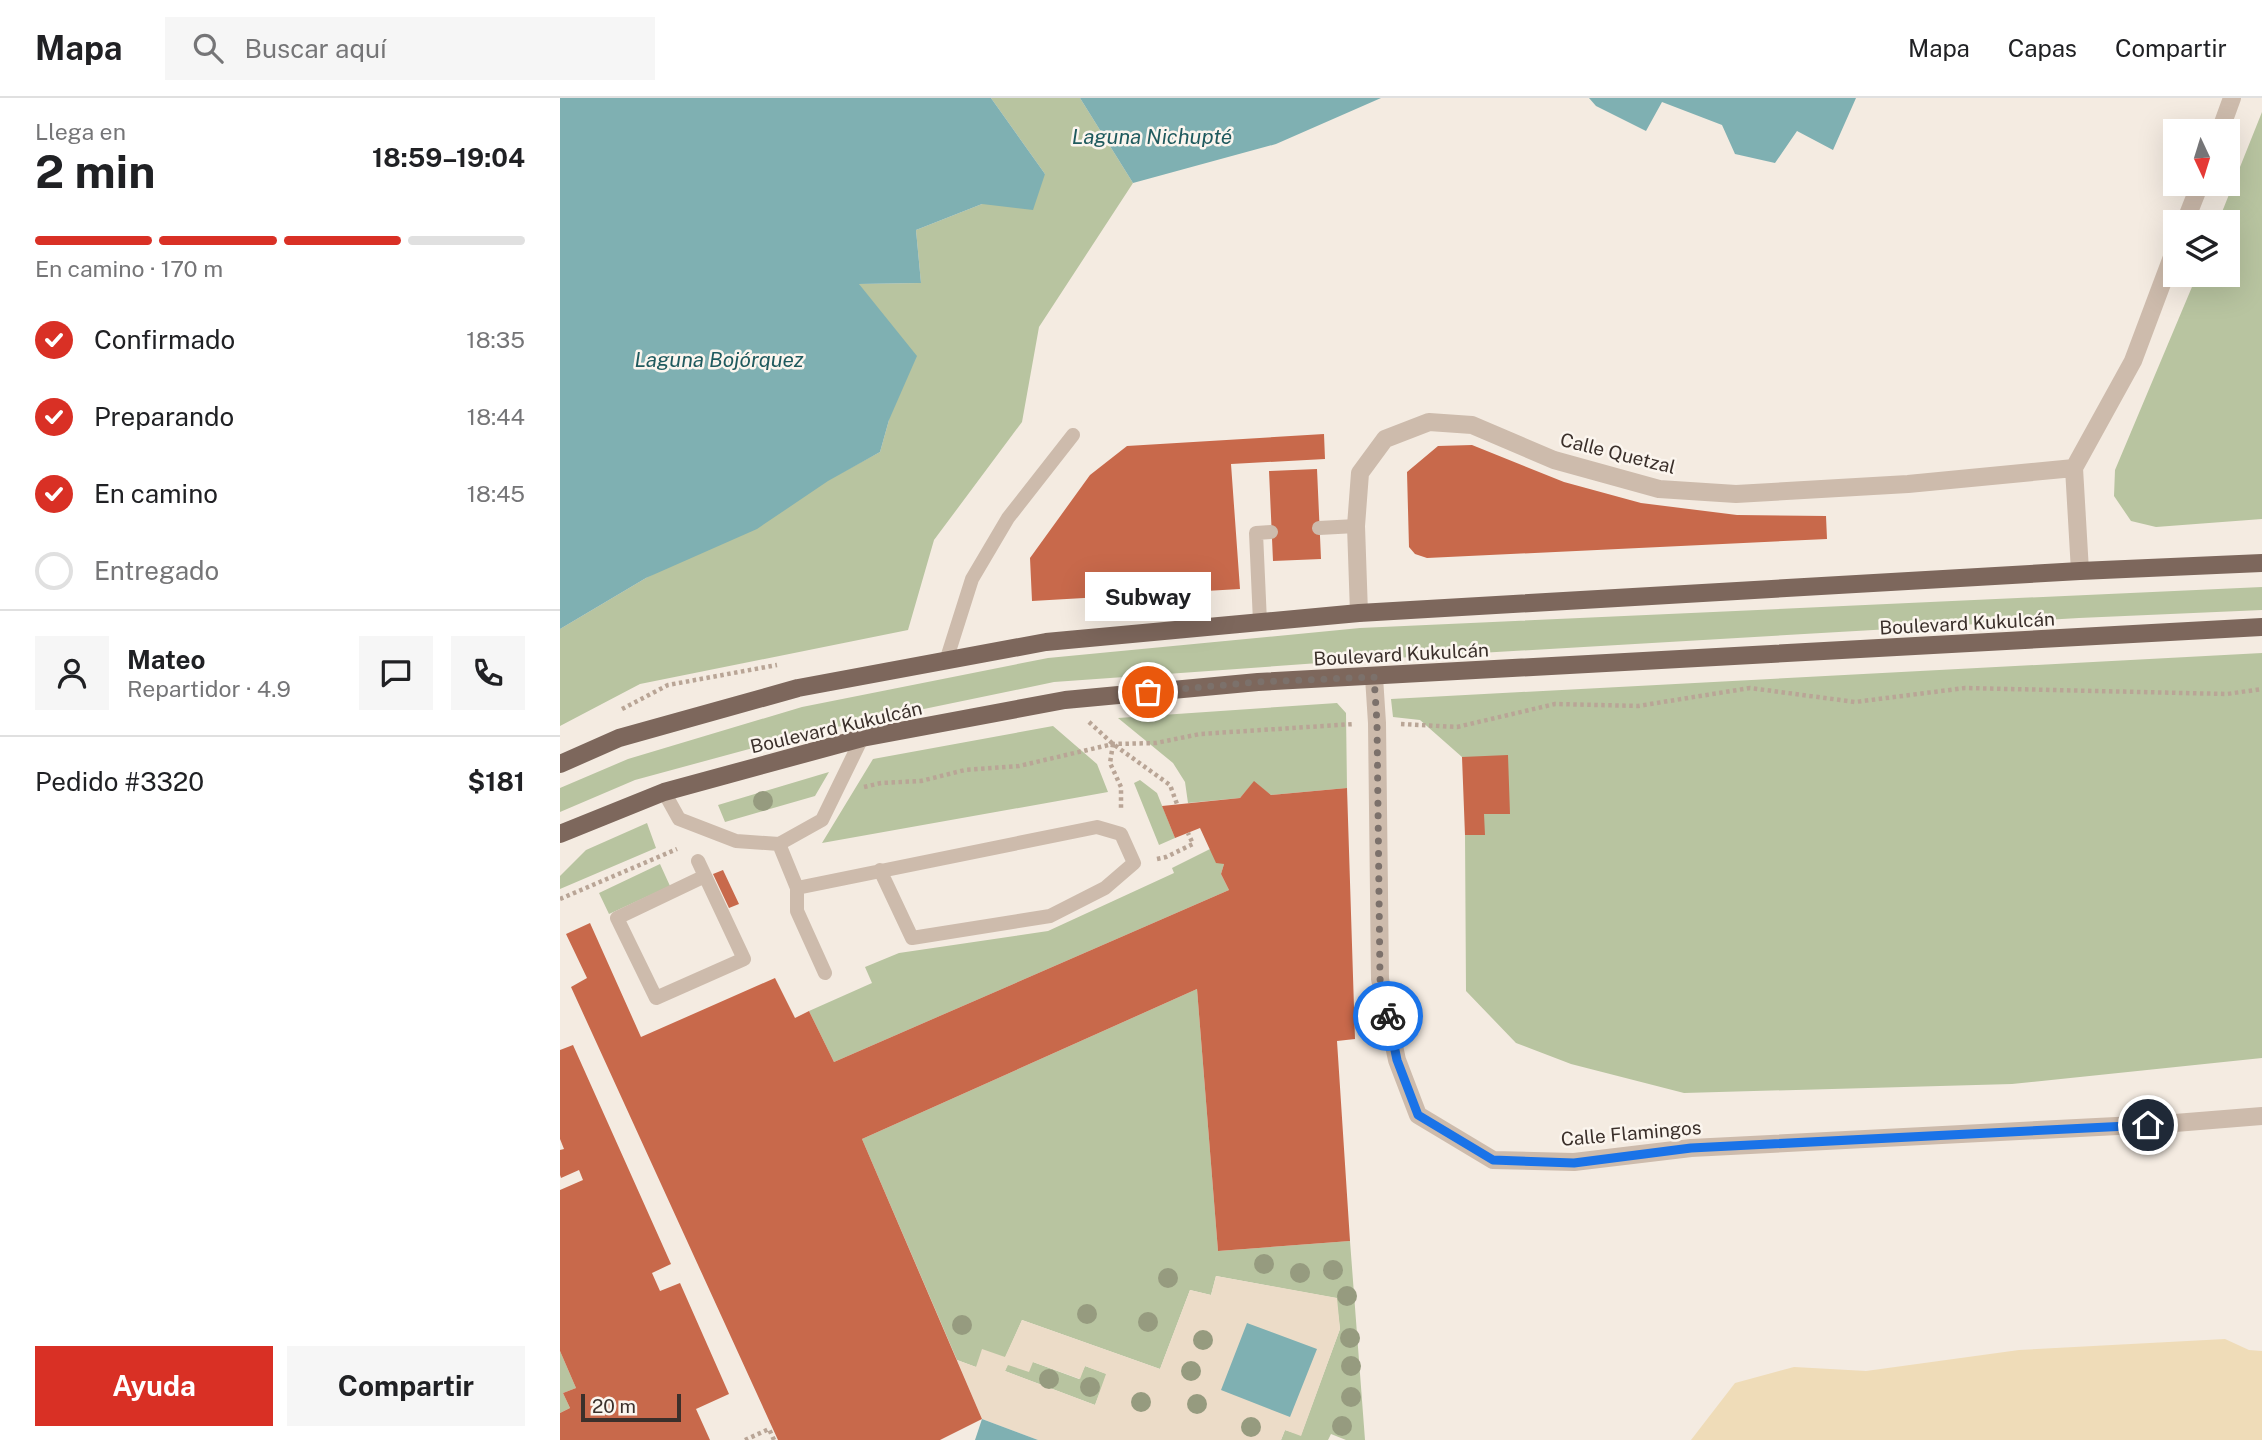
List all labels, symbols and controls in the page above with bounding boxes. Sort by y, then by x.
search box [165,17,655,80]
text: Mapa [35,29,123,67]
icon: search [189,29,227,67]
text: Buscar aquí [245,33,386,64]
text: Mapa [1908,34,1970,62]
text: Capas [2008,34,2077,62]
text: Compartir [2115,34,2227,62]
text: Llega en [35,118,126,145]
north arrow [2163,119,2240,196]
map controls [2163,119,2240,287]
water label: Laguna Nichupté [1072,124,1232,149]
text: 18:59–19:04 [372,142,525,173]
text: 2 min [35,144,155,198]
button: layers [2163,210,2240,287]
text: En camino · 170 m [35,255,223,282]
icon: check [35,321,73,359]
text: Confirmado [94,324,235,355]
text: 18:35 [466,326,525,353]
water label: Laguna Bojórquez [635,347,804,372]
icon: check [35,398,73,436]
text: Preparando [94,401,234,432]
text: 18:44 [467,403,525,430]
street label: Calle Quetzal [1558,428,1678,478]
icon: check [35,475,73,513]
text: En camino [94,478,218,509]
text: 18:45 [467,480,525,507]
text: Entregado [94,555,219,586]
callout: Subway [1085,573,1211,622]
text: Subway [1105,583,1191,610]
street label: Boulevard Kukulcán [1879,607,2055,639]
button: person [35,636,109,710]
button: chat [359,636,433,710]
button: phone [451,636,525,710]
street label: Boulevard Kukulcán [1313,638,1489,670]
text: Mateo [127,644,205,675]
pin [1118,662,1178,722]
icon: bag [1129,673,1167,711]
text: Repartidor · 4.9 [127,675,291,702]
street label: Boulevard Kukulcán [748,697,924,757]
text: Pedido #3320 [35,766,204,797]
text: $181 [468,766,525,797]
courier [1353,981,1423,1051]
icon: bike [1369,997,1407,1035]
pin [2118,1095,2178,1155]
icon: home [2129,1106,2167,1144]
street label: Calle Flamingos [1560,1116,1702,1150]
button: Ayuda [35,1346,273,1426]
button: Compartir [287,1346,525,1426]
scale bar [581,1391,681,1423]
text: 20 m [592,1395,636,1417]

